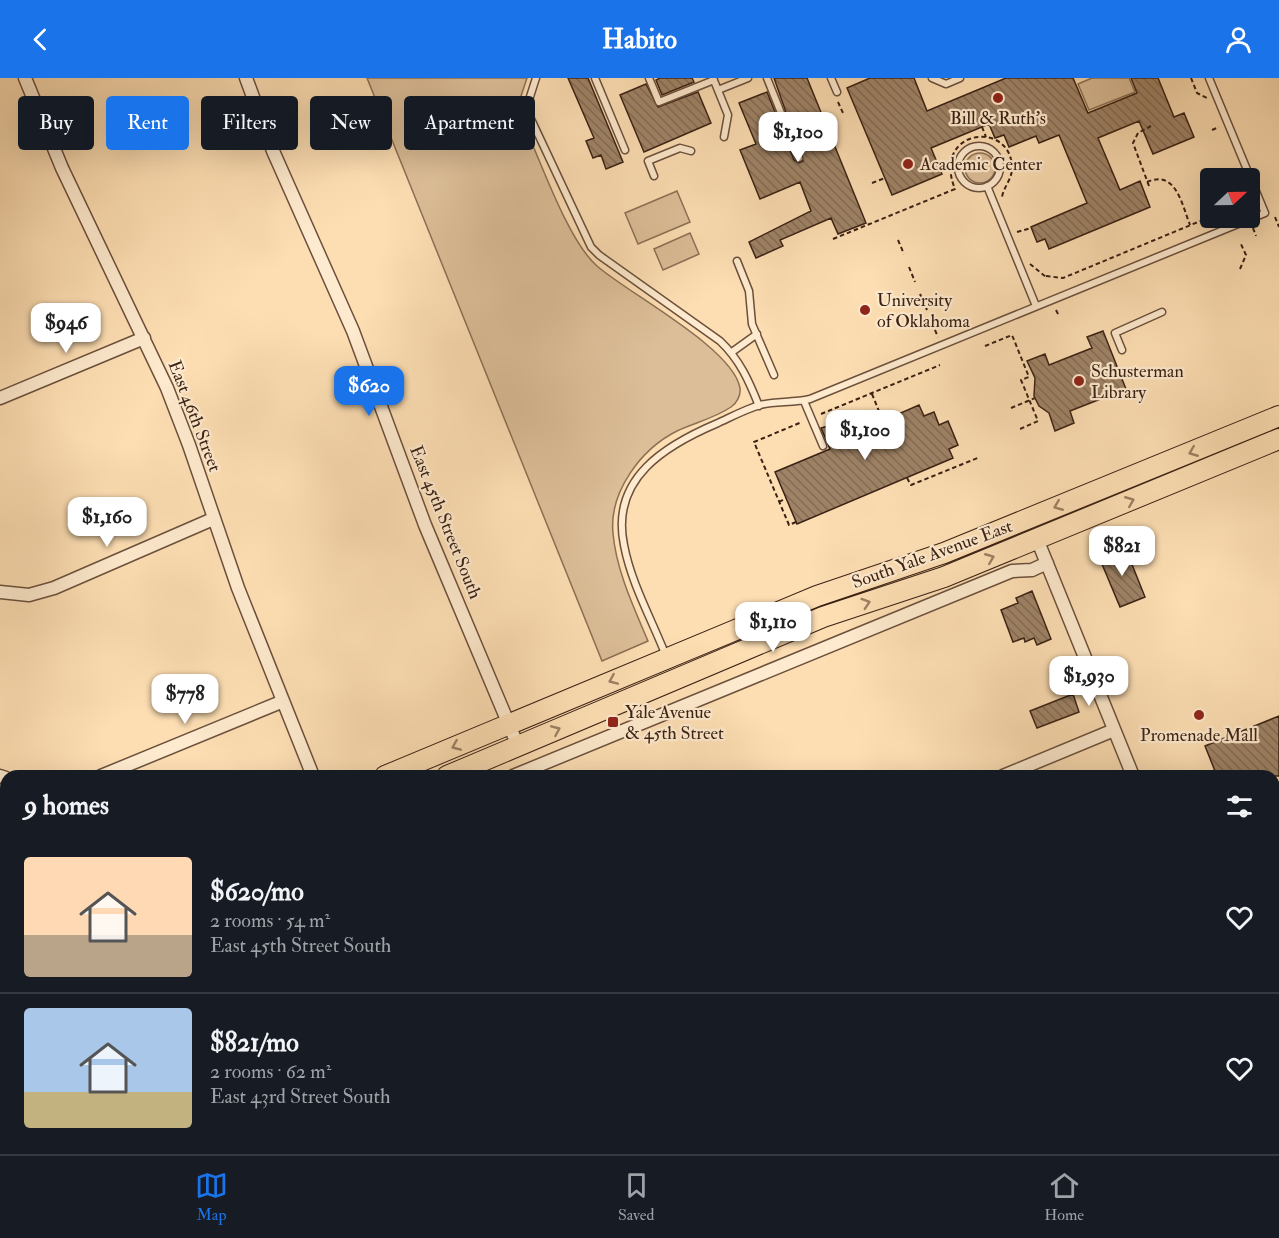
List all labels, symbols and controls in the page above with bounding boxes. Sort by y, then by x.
icon: back [24,23,57,56]
text: Habito [602,23,677,56]
icon: person [1222,23,1255,56]
marker: Bill & Ruth's [991,91,1005,105]
chip: Buy [18,96,94,150]
chip: Rent [106,96,189,150]
chip: Filters [201,96,298,150]
chip: New [310,96,392,150]
chip: Apartment [404,96,535,150]
place label: Bill & Ruth's [950,107,1046,130]
pin: $1,100 [749,112,847,163]
text: $1,100 [773,119,823,144]
place label: Academic Center [919,153,1042,176]
marker: Academic Center [901,157,915,171]
north arrow [1200,168,1260,228]
map controls [1200,168,1260,228]
place label: University of Oklahoma [877,289,971,333]
pin: $946 [30,303,102,354]
marker: University of Oklahoma [858,303,872,317]
text: $946 [45,310,87,335]
street label: East 46th Street [163,357,226,475]
place label: Schusterman Library [1091,360,1184,404]
pin: $620 [333,366,405,417]
text: $620 [348,373,390,398]
marker: Schusterman Library [1072,374,1086,388]
pin: $1,100 [816,410,914,461]
text: $1,100 [840,417,890,442]
street label: East 45th Street South [404,442,487,603]
one-way arrow [1188,444,1198,457]
one-way arrow [1124,496,1135,508]
pin: $1,160 [58,497,156,548]
one-way arrow [1053,499,1064,511]
text: $1,160 [82,504,132,529]
street label: South Yale Avenue East [849,515,1016,594]
pin: $821 [1086,526,1158,577]
text: $821 [1103,533,1141,558]
one-way arrow [984,553,995,565]
one-way arrow [860,597,871,610]
pin: $1,110 [724,602,822,653]
text: $1,110 [749,609,797,634]
pin: $1,930 [1040,656,1138,707]
text: $1,930 [1063,663,1115,688]
one-way arrow [608,673,619,685]
pin: $778 [149,674,221,725]
text: $778 [165,681,205,706]
place label: Yale Avenue & 45th Street [625,701,724,745]
marker: Promenade Mall [1192,708,1206,722]
marker: Yale Avenue & 45th Street [606,715,620,729]
place label: Promenade Mall [1140,724,1258,747]
one-way arrow [549,725,560,737]
one-way arrow [451,739,462,751]
text: 9 homes [24,790,109,822]
icon: filters [1223,790,1256,823]
text: $620/mo [210,876,304,908]
icon: home [72,881,144,953]
icon: heart [1223,901,1256,934]
text: 2 rooms · 54 m² [210,908,330,933]
text: East 45th Street South [210,933,391,958]
text: $821/mo [210,1027,299,1059]
icon: home [72,1032,144,1104]
icon: heart [1223,1052,1256,1085]
text: 2 rooms · 62 m² [210,1059,331,1084]
text: East 43rd Street South [210,1084,390,1109]
tab: Map [195,1169,228,1225]
tab: Saved [618,1169,654,1225]
tab: Home [1044,1169,1084,1225]

